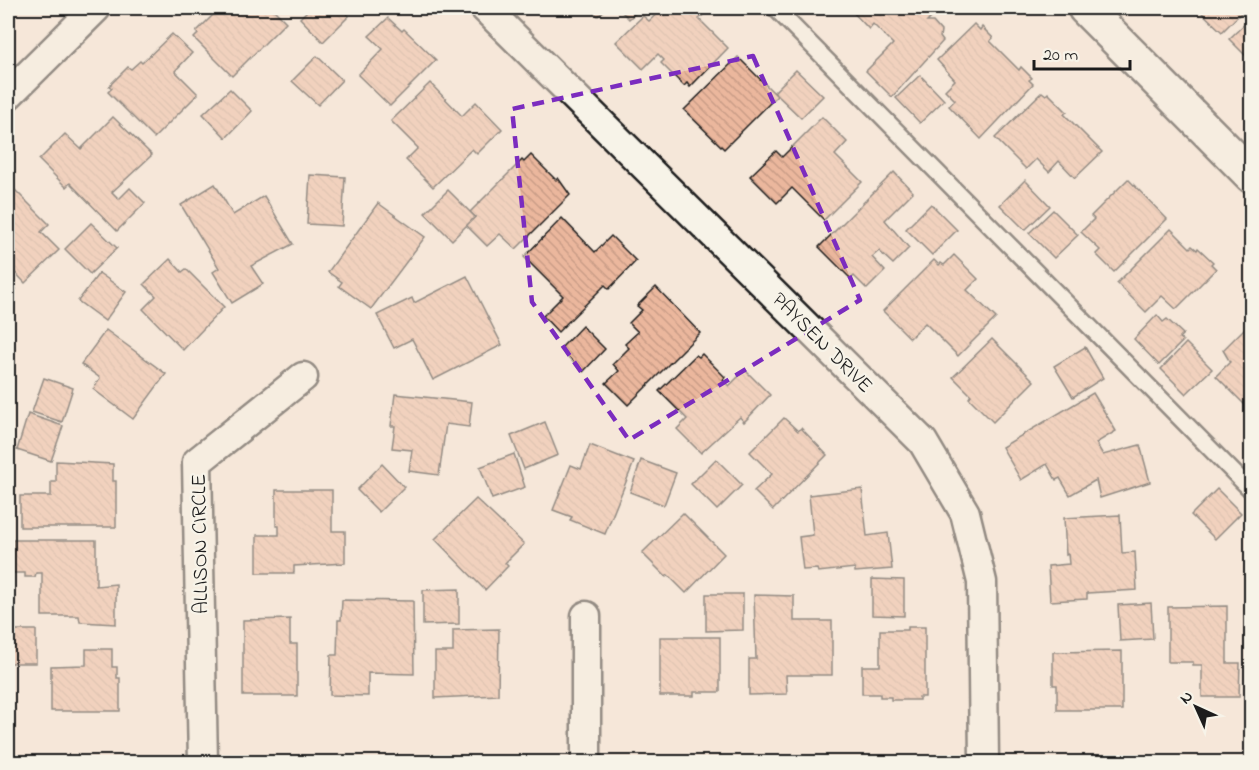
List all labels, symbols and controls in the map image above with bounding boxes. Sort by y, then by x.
scale bar [1034,33,1130,71]
text: 20 m [1043,43,1078,69]
street label: PAYSEN DRIVE [764,286,879,401]
street label: ALLISON CIRCLE [185,473,217,614]
north arrow [1166,677,1226,737]
text: N [1174,685,1199,710]

